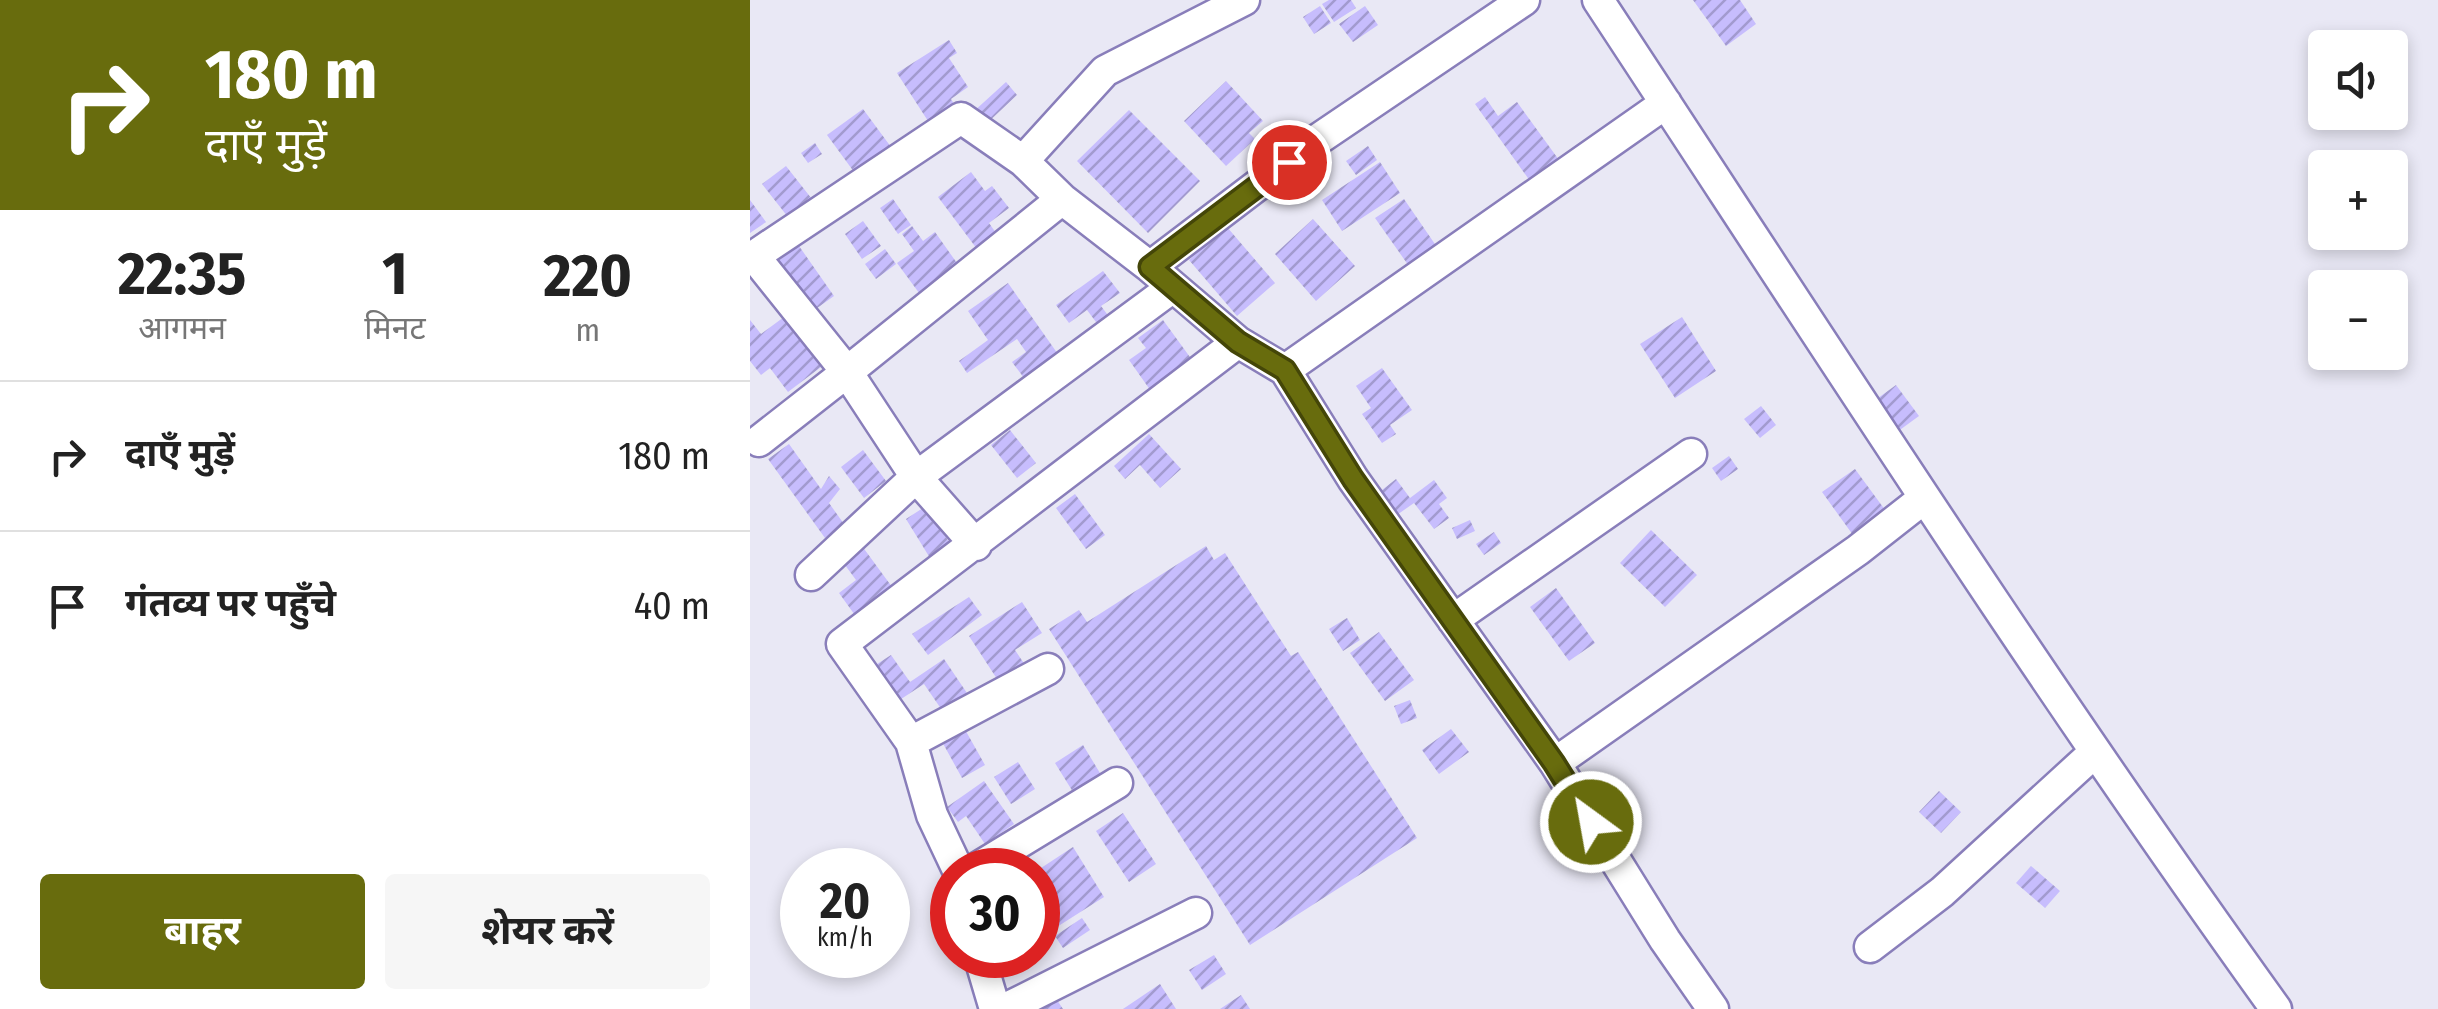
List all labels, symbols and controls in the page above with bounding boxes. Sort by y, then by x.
map controls [2308,30,2408,370]
button: sound [2308,30,2408,130]
text: 180 m [205,33,378,117]
icon: right [40,40,170,170]
text: दाएँ मुड़ें [205,118,327,172]
pin [1247,120,1332,205]
icon: arrive [1262,135,1317,190]
button: + [2308,150,2408,250]
text: 22:35 [118,238,246,310]
text: 1 [382,238,408,310]
text: 220 [544,240,632,312]
button: − [2308,270,2408,370]
text: आगमन [138,309,226,347]
text: मिनट [364,309,426,347]
text: m [575,311,600,349]
icon: right [40,429,95,484]
text: दाएँ मुड़ें [125,430,235,476]
text: 180 m [618,433,710,479]
icon: arrive [40,579,95,634]
text: गंतव्य पर पहुँचे [125,580,336,626]
text: 40 m [634,583,710,629]
position arrow [1539,770,1643,874]
speed limit sign: 30 [930,848,1060,978]
text: 20 [820,871,870,931]
button: बाहर [40,874,365,989]
button: शेयर करें [385,874,710,989]
text: km/h [817,923,873,953]

